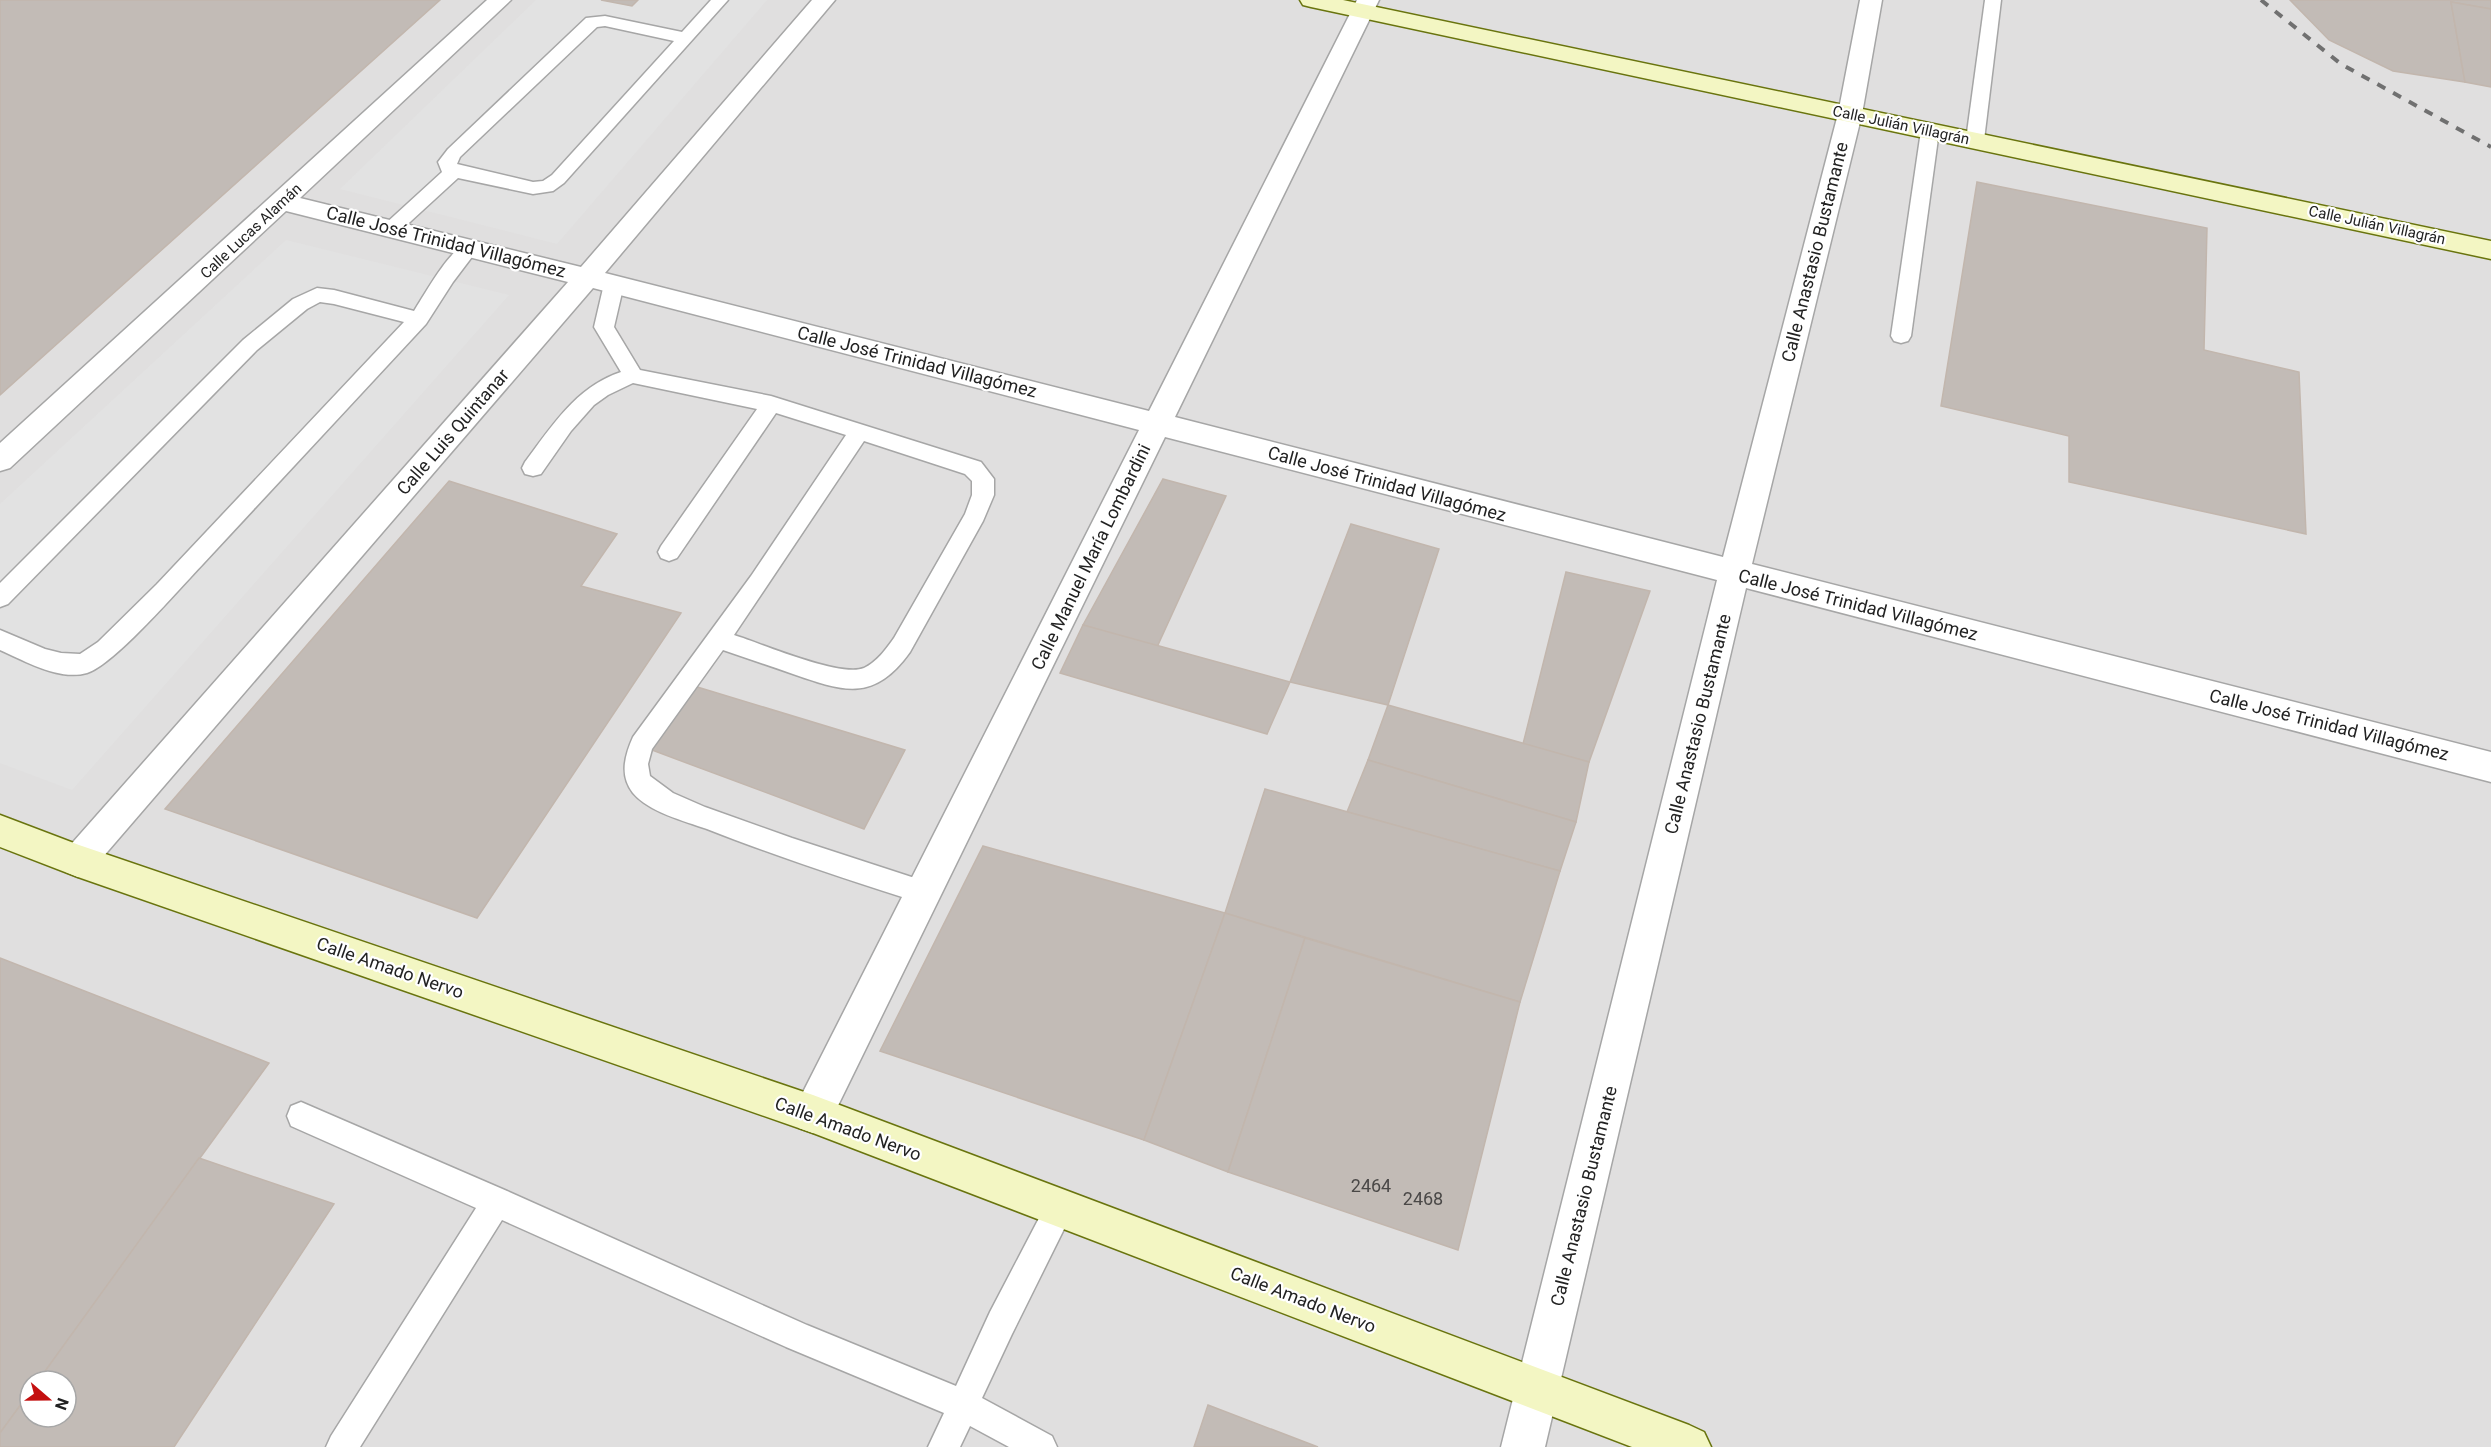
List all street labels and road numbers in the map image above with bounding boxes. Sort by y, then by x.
street label: Calle Julián Villagrán [1831,102,1971,148]
street label: Calle Anastasio Bustamante [1777,140,1852,364]
street label: Calle Lucas Alamán [197,180,305,282]
street label: Calle José Trinidad Villagómez [324,202,568,281]
street label: Calle Julián Villagrán [2307,202,2447,248]
street label: Calle José Trinidad Villagómez [795,322,1039,401]
street label: Calle Luis Quintanar [392,364,513,499]
street label: Calle Manuel María Lombardini [1027,440,1155,673]
street label: Calle José Trinidad Villagómez [1266,442,1509,525]
street label: Calle José Trinidad Villagómez [1736,565,1980,644]
street label: Calle Anastasio Bustamante [1660,612,1735,836]
street label: Calle José Trinidad Villagómez [2207,685,2451,764]
street label: Calle Amado Nervo [314,933,466,1003]
street label: Calle Anastasio Bustamante [1546,1084,1621,1308]
street label: Calle Amado Nervo [772,1092,924,1165]
street label: Calle Amado Nervo [1228,1262,1379,1337]

